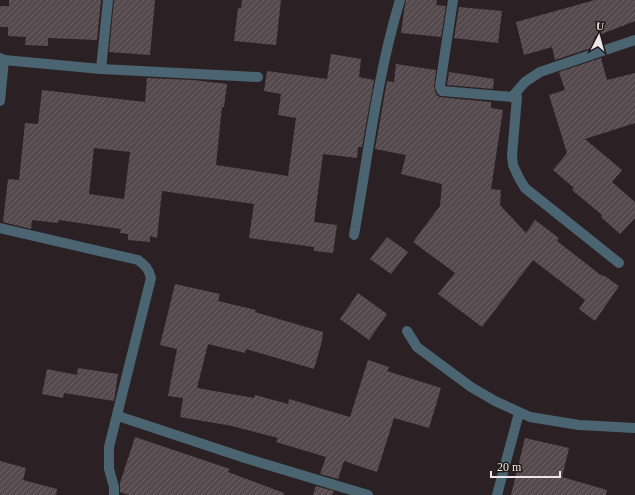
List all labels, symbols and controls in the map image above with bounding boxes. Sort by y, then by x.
north arrow [579,16,619,56]
text: U [595,20,605,32]
scale bar [491,453,560,479]
text: 20 m [497,460,522,474]

